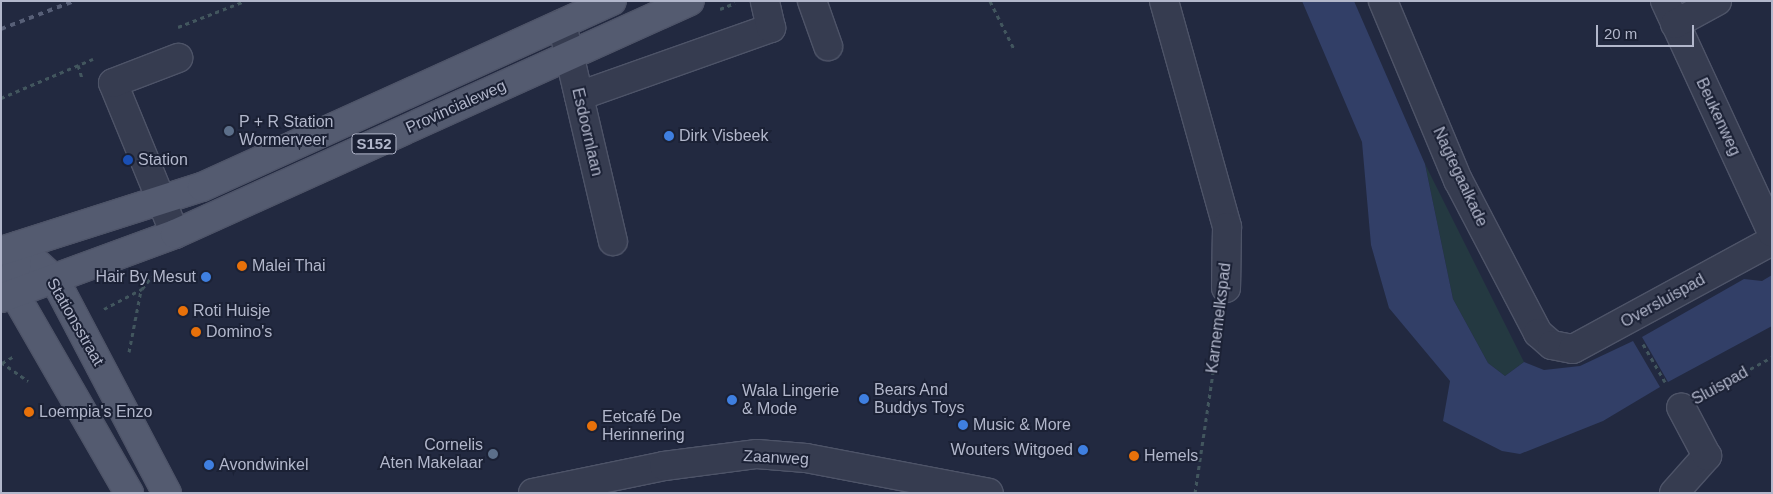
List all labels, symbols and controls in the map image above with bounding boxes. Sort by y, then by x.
scale bar [1598,15,1696,47]
text: 20 m [1604,25,1637,42]
street label: Beukenweg [1692,75,1744,159]
street label: Provincialeweg [403,76,509,138]
street label: Esdoornlaan [568,86,606,178]
place label: P + R Station Wormerveer [239,112,334,150]
street label: Nagtegaalkade [1429,124,1491,230]
marker: P + R Station Wormerveer [223,125,235,137]
place label: Dirk Visbeek [679,126,769,146]
marker: Dirk Visbeek [663,130,675,142]
road number: S152 [350,132,398,156]
place label: Station [138,150,188,170]
marker: Station [122,154,134,166]
place label: Malei Thai [252,256,326,276]
marker: Malei Thai [236,260,248,272]
street label: Karnemelkspad [1203,262,1235,374]
place label: Hair By Mesut [96,267,196,287]
street label: Oversluispad [1618,270,1708,332]
marker: Hair By Mesut [200,271,212,283]
street label: Stationsstraat [42,275,108,369]
place label: Roti Huisje [193,301,270,321]
marker: Roti Huisje [177,305,189,317]
place label: Domino's [206,322,272,342]
marker: Domino's [190,326,202,338]
street label: Sluispad [1689,363,1751,409]
place label: Bears And Buddys Toys [874,380,965,418]
place label: Wala Lingerie & Mode [742,381,839,419]
marker: Bears And Buddys Toys [858,393,870,405]
marker: Wala Lingerie & Mode [726,394,738,406]
place label: Loempia's Enzo [39,402,152,422]
marker: Loempia's Enzo [23,406,35,418]
place label: Eetcafé De Herinnering [602,407,685,445]
place label: Music & More [973,415,1071,435]
marker: Music & More [957,419,969,431]
marker: Eetcafé De Herinnering [586,420,598,432]
place label: Cornelis Aten Makelaar [380,435,483,473]
place label: Wouters Witgoed [951,440,1073,460]
marker: Wouters Witgoed [1077,444,1089,456]
place label: Hemels [1144,446,1198,466]
street label: Zaanweg [743,447,809,469]
marker: Cornelis Aten Makelaar [487,448,499,460]
marker: Hemels [1128,450,1140,462]
place label: Avondwinkel [219,455,309,475]
marker: Avondwinkel [203,459,215,471]

